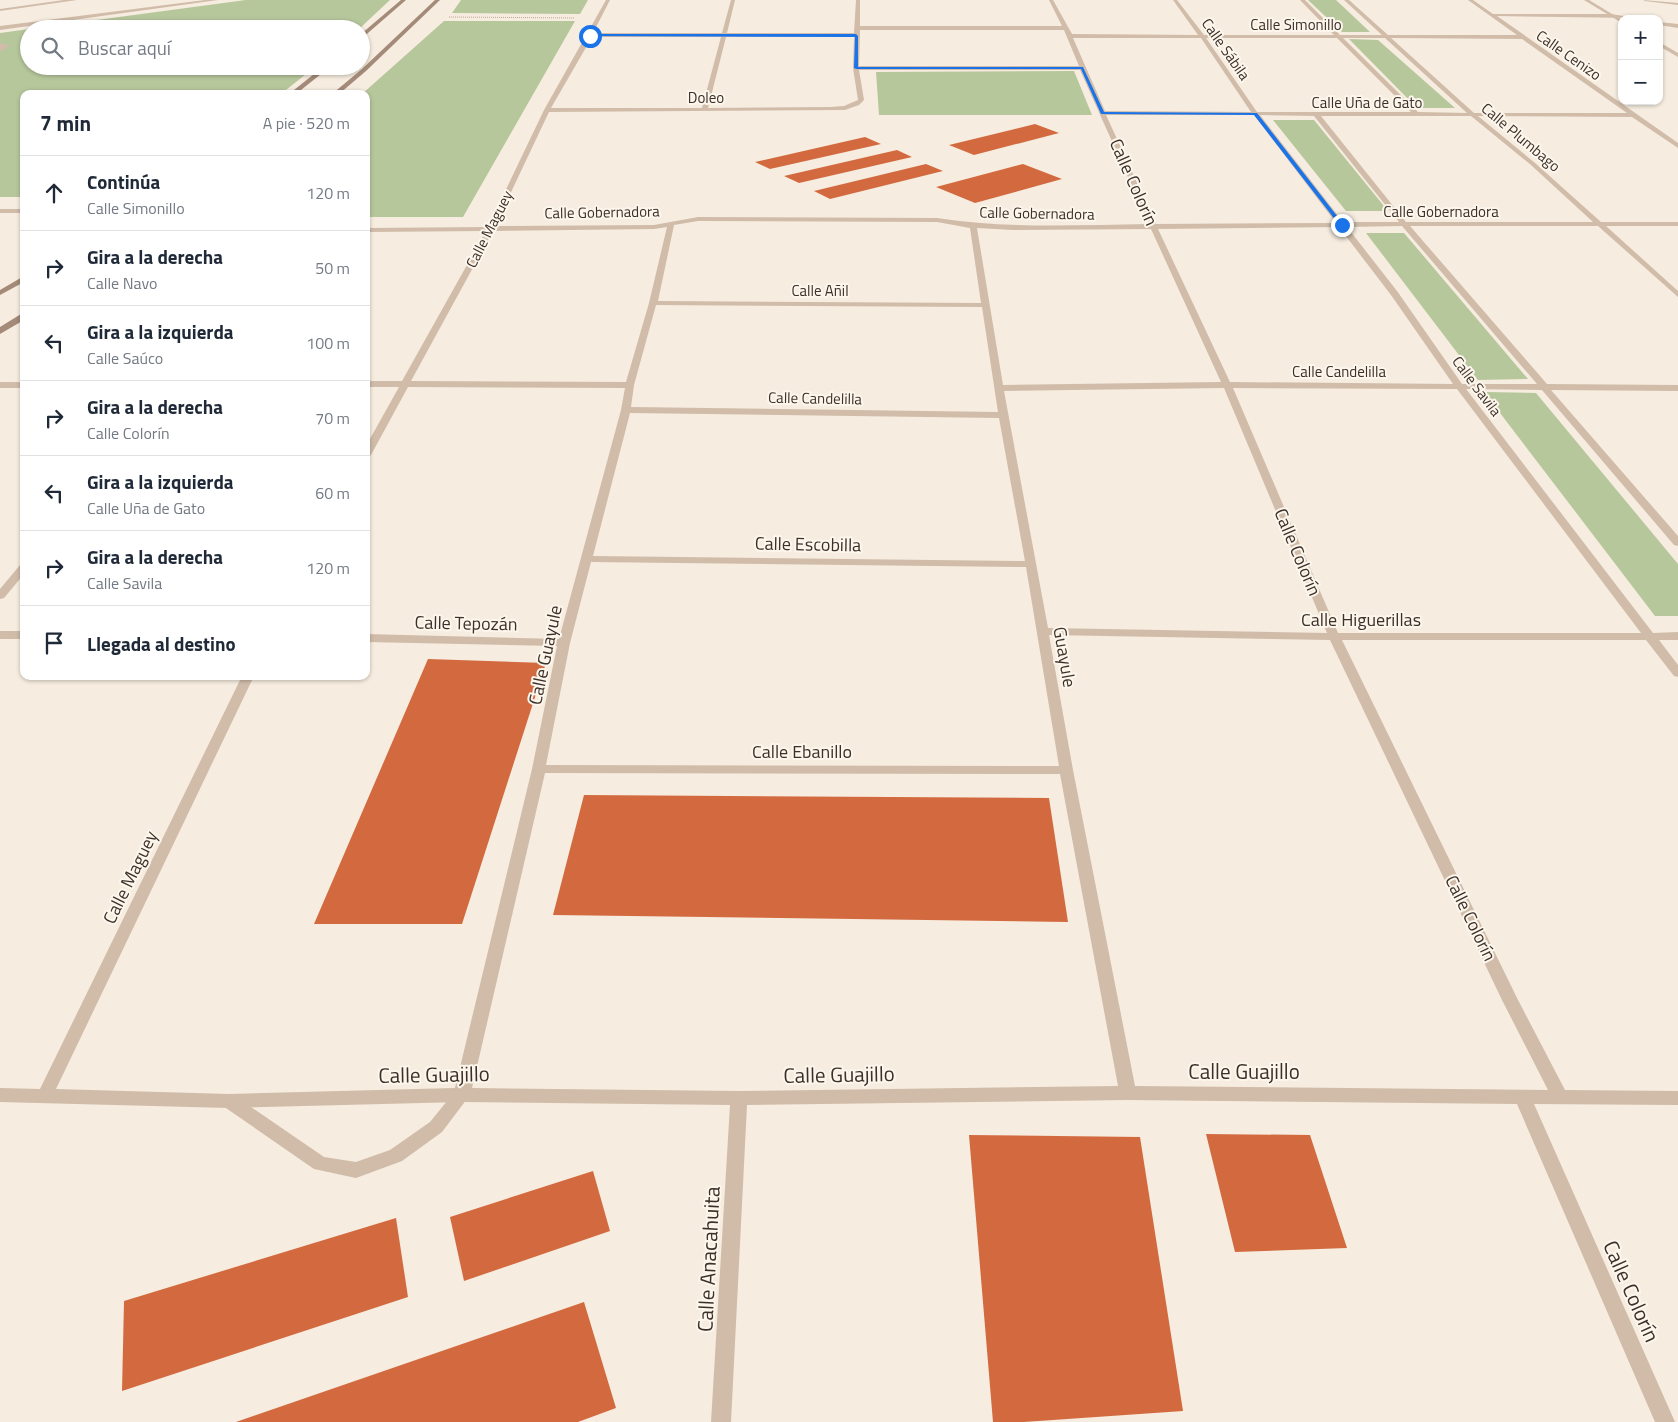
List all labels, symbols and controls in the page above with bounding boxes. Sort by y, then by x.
street label: Calle Sábila [1196,13,1256,85]
street label: Calle Simonillo [1250,13,1342,36]
map controls [1618,15,1663,105]
button: + [1618,15,1663,60]
search box [20,20,370,75]
street label: Calle Cenizo [1532,24,1606,86]
route start [579,25,602,48]
text: Buscar aquí [78,33,171,62]
icon: search [38,34,66,62]
button: − [1618,60,1663,105]
street label: Doleo [688,86,724,109]
street label: Calle Uña de Gato [1312,91,1422,114]
street label: Calle Plumbago [1476,97,1566,177]
text: 7 min [40,107,91,139]
text: A pie · 520 m [263,111,350,135]
street label: Calle Colorín [1103,134,1165,230]
text: Continúa [87,167,160,196]
icon: ahead [40,179,68,207]
text: 120 m [306,181,350,205]
street label: Calle Maguey [460,186,518,272]
text: Calle Simonillo [87,196,185,220]
street label: Calle Gobernadora [544,199,660,225]
street label: Calle Gobernadora [979,200,1095,226]
street label: Calle Gobernadora [1383,200,1499,223]
route end [1331,214,1354,237]
text: Gira a la derecha [87,242,223,271]
icon: right [40,254,68,282]
text: 50 m [315,256,350,280]
text: Calle Navo [87,271,157,295]
street label: Calle Añil [791,279,849,302]
text: Gira a la izquierda [87,317,234,346]
icon: left [40,329,68,357]
text: 100 m [306,331,350,355]
text: Calle Saúco [87,346,163,370]
street label: Calle Savila [1447,351,1508,421]
street label: Calle Candelilla [1292,360,1386,383]
street label: Calle Candelilla [768,386,863,410]
text: Gira a la derecha [87,392,223,421]
icon: right [40,404,68,432]
text: 70 m [315,406,350,430]
text: Calle Colorín [87,421,169,445]
text: Gira a la izquierda [87,467,234,496]
icon: left [40,479,68,507]
text: 60 m [315,481,350,505]
text: Calle Uña de Gato [87,496,205,520]
street label: Calle Colorín [1267,504,1329,600]
street label: Calle Escobilla [755,530,861,558]
text: Gira a la derecha [87,542,223,571]
icon: right [40,554,68,582]
text: 120 m [306,556,350,580]
text: Calle Savila [87,571,162,595]
street label: Calle Guayule [521,603,569,707]
street label: Calle Higuerillas [1301,606,1421,633]
street label: Calle Tepozán [414,609,518,637]
street label: Guayule [1046,625,1084,689]
icon: arrive [40,629,68,657]
text: Llegada al destino [87,629,236,658]
street label: Calle Ebanillo [752,738,852,765]
street label: Calle Maguey [96,826,164,928]
street label: Calle Colorín [1439,870,1503,966]
street label: Calle Guajillo [1188,1055,1300,1087]
street label: Calle Guajillo [378,1057,490,1091]
street label: Calle Guajillo [783,1057,895,1091]
street label: Calle Anacahuita [688,1185,728,1333]
street label: Calle Colorín [1595,1235,1669,1347]

